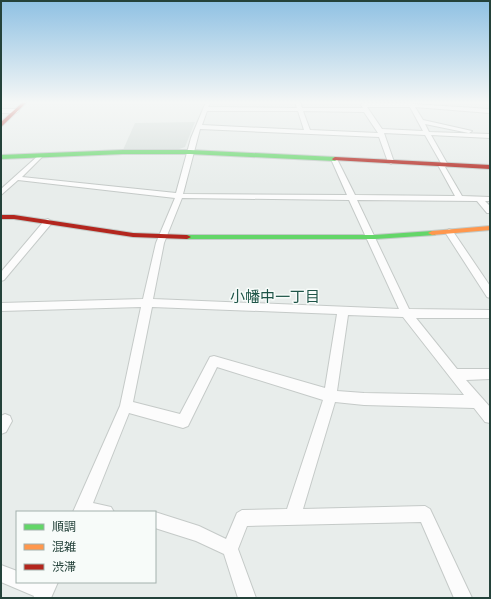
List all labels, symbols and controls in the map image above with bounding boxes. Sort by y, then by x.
district label: 小幡中一丁目 [230,288,320,306]
legend [16,511,156,583]
text: 順調 [52,519,76,534]
text: 混雑 [52,539,76,554]
text: 渋滞 [52,559,76,574]

